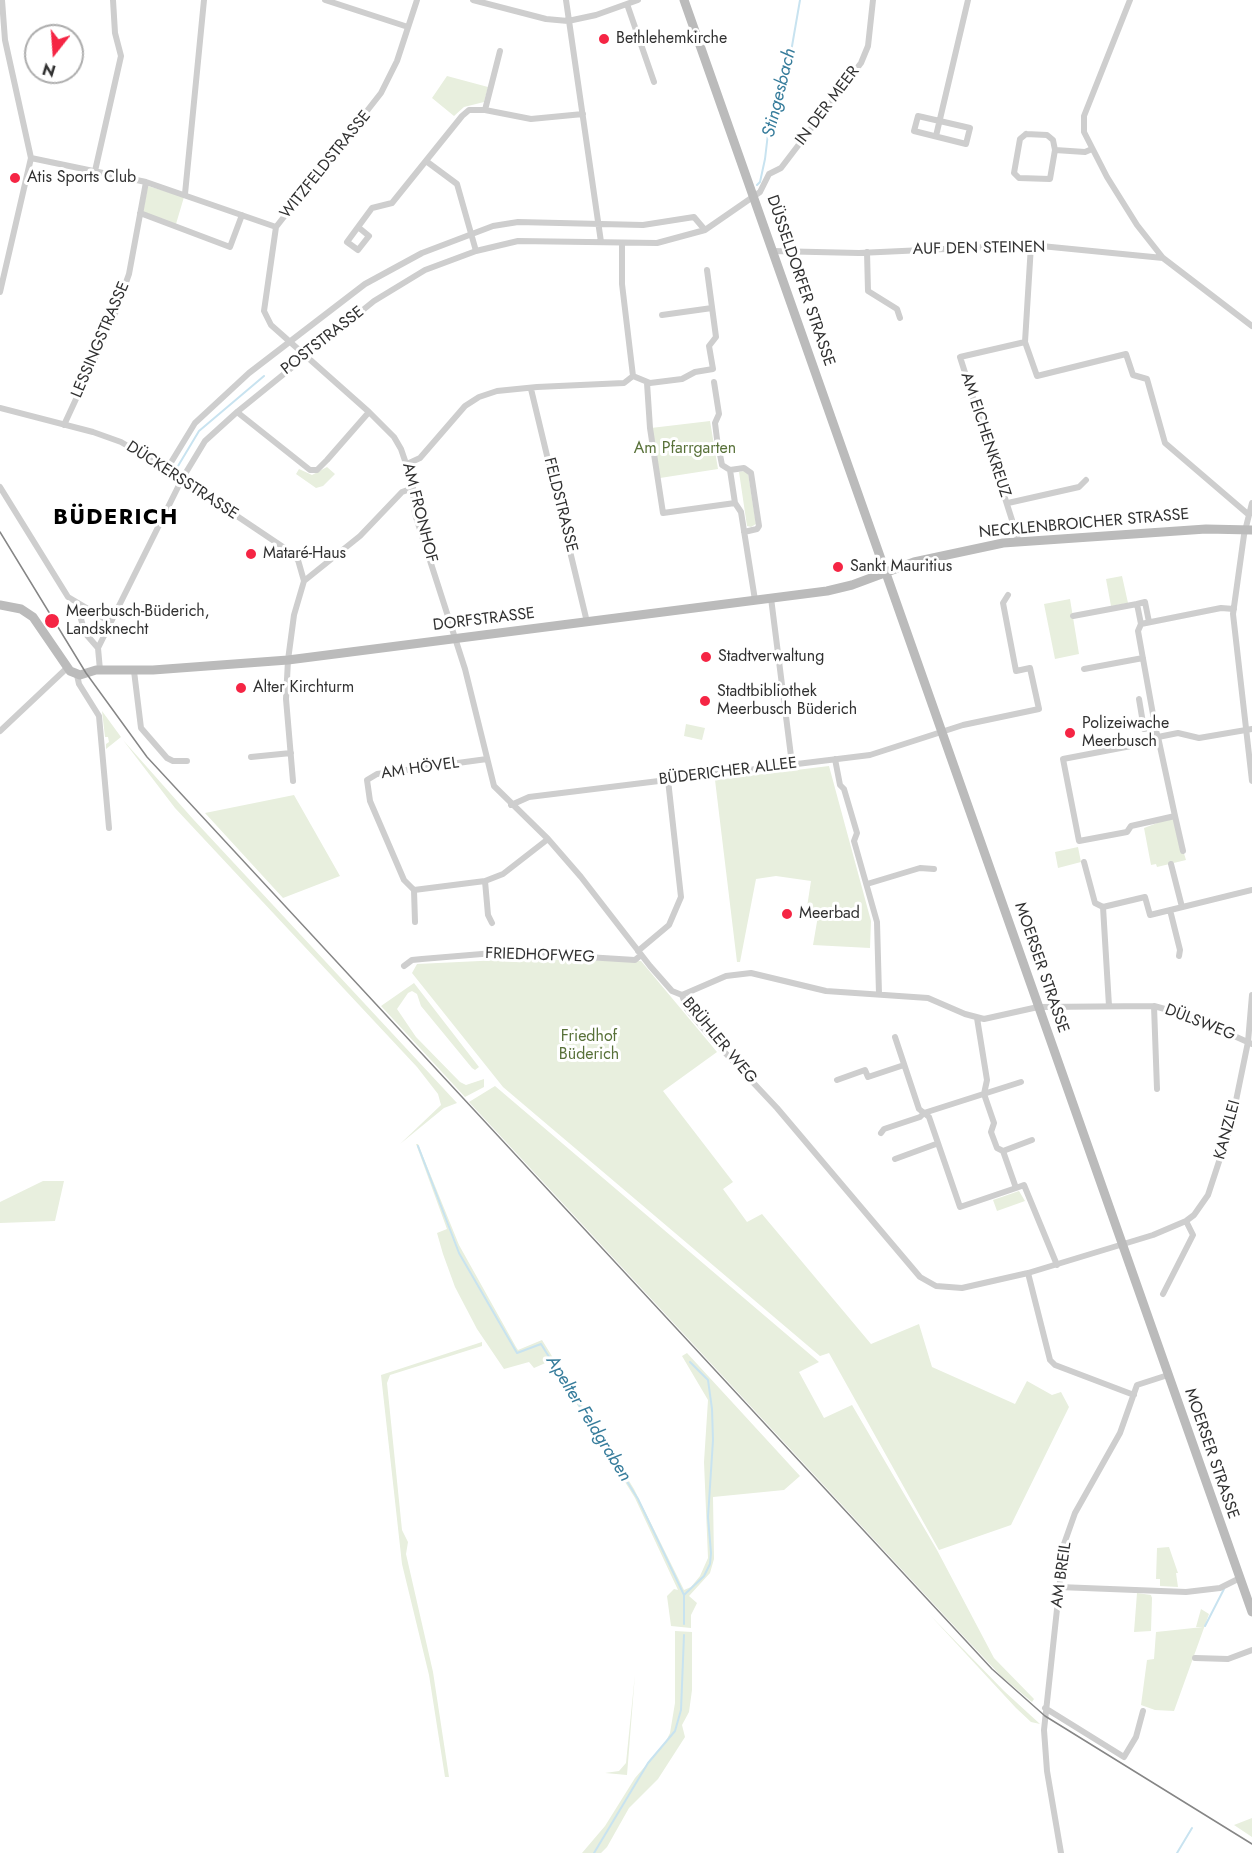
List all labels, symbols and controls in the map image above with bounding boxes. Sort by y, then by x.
north arrow [24,24,84,84]
place label: Bethlehemkirche [616,29,727,49]
marker: Bethlehemkirche [597,32,611,46]
water label: Stingesbach [759,46,801,140]
text: N [40,57,59,83]
street label: IN DER MEER [792,63,864,149]
street label: WITZFELDSTRASSE [277,107,375,223]
place label: Atis Sports Club [27,168,136,188]
marker: Atis Sports Club [8,171,22,185]
street label: DÜSSELDORFER STRASSE [762,193,838,369]
street label: AUF DEN STEINEN [912,238,1046,260]
street label: LESSINGSTRASSE [68,279,134,401]
street label: POSTSTRASSE [278,303,368,379]
street label: AM EICHENKREUZ [956,370,1014,500]
street label: DÜCKERSSTRASSE [122,438,242,524]
park label: Am Pfarrgarten [634,439,736,459]
street label: FELDSTRASSE [539,456,581,554]
street label: AM FRONHOF [397,461,441,565]
street label: NECKLENBROICHER STRASSE [978,505,1190,543]
district label: BÜDERICH [53,506,179,532]
place label: Mataré-Haus [263,544,346,564]
marker: Mataré-Haus [244,547,258,561]
place label: Sankt Mauritius [850,557,952,577]
marker: Sankt Mauritius [831,560,845,574]
place label: Meerbusch-Büderich, Landsknecht [66,602,210,640]
street label: DORFSTRASSE [432,604,536,636]
marker: Meerbusch-Büderich, Landsknecht [43,612,61,630]
place label: Stadtverwaltung [718,647,824,667]
marker: Stadtverwaltung [699,650,713,664]
place label: Alter Kirchturm [253,678,354,698]
marker: Alter Kirchturm [234,681,248,695]
place label: Stadtbibliothek Meerbusch Büderich [717,682,857,720]
marker: Stadtbibliothek Meerbusch Büderich [698,694,712,708]
place label: Polizeiwache Meerbusch [1082,714,1169,752]
marker: Polizeiwache Meerbusch [1063,726,1077,740]
street label: AM HÖVEL [380,754,460,784]
street label: BÜDERICHER ALLEE [658,754,798,790]
street label: MOERSER STRASSE [1010,900,1072,1036]
place label: Meerbad [799,904,860,924]
marker: Meerbad [780,907,794,921]
street label: FRIEDHOFWEG [485,944,595,968]
street label: BRÜHLER WEG [678,994,760,1088]
street label: DÜLSWEG [1162,1001,1238,1045]
park label: Friedhof Büderich [559,1027,619,1065]
street label: KANZLEI [1211,1098,1245,1162]
water label: Apelter Feldgraben [541,1352,635,1486]
street label: MOERSER STRASSE [1180,1386,1242,1522]
street label: AM BREIL [1048,1541,1076,1609]

